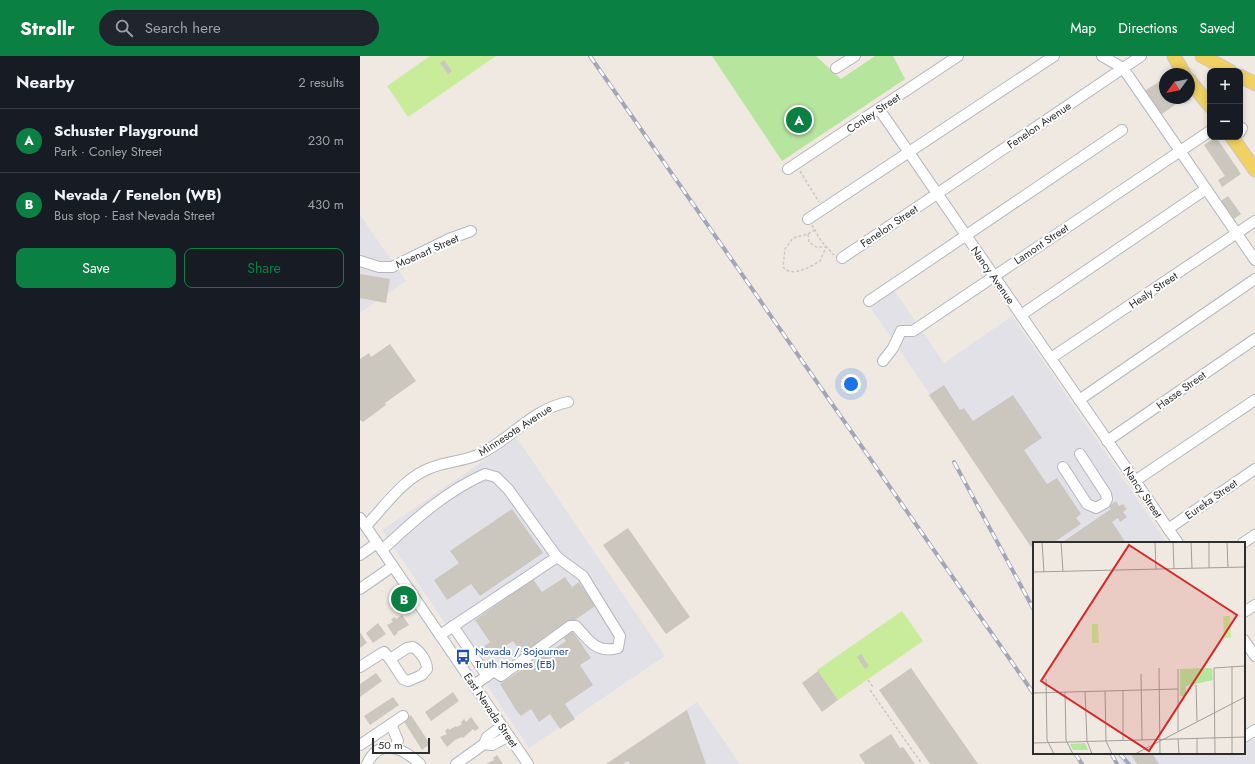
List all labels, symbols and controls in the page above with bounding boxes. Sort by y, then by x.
search box [99,10,379,46]
text: Strollr [20,15,75,42]
icon: search [113,17,135,39]
text: Search here [145,17,221,39]
text: Map [1070,18,1096,38]
text: Directions [1118,18,1178,38]
text: Saved [1200,18,1235,38]
north arrow [1159,68,1195,104]
map controls [1207,68,1243,140]
button: + [1207,68,1243,104]
text: Nearby [16,70,74,94]
text: 2 results [298,73,344,92]
street label: Conley Street [843,89,903,137]
street label: Fenelon Avenue [1004,97,1074,152]
button: − [1207,104,1243,140]
pin: A [786,105,812,135]
text: Schuster Playground [54,120,198,142]
text: A [24,131,34,150]
text: 230 m [308,131,344,150]
text: Park · Conley Street [54,142,162,161]
text: Nevada / Fenelon (WB) [54,184,222,206]
text: B [25,195,33,214]
text: 430 m [307,195,344,214]
street label: Fenelon Street [857,201,921,251]
text: Bus stop · East Nevada Street [54,206,215,225]
street label: Lamont Street [1010,220,1072,268]
street label: Moenart Street [393,230,461,272]
street label: Nancy Avenue [967,243,1019,307]
button: Save [16,248,176,288]
button: Share [184,248,344,288]
street label: Healy Street [1125,268,1181,312]
street label: Hasse Street [1153,367,1209,413]
your location [841,374,861,394]
street label: Minnesota Avenue [475,400,555,460]
street label: Nancy Street [1120,463,1166,521]
street label: Eureka Street [1182,475,1241,523]
inset map [1033,542,1245,754]
pin: B [391,584,417,614]
place label: Nevada / Sojourner Truth Homes (EB) [475,643,569,672]
bus stop icon: Nevada / Sojourner Truth Homes (EB) [454,648,472,666]
street label: East Nevada Street [460,669,522,751]
scale bar [372,736,430,755]
text: 50 m [378,737,403,753]

